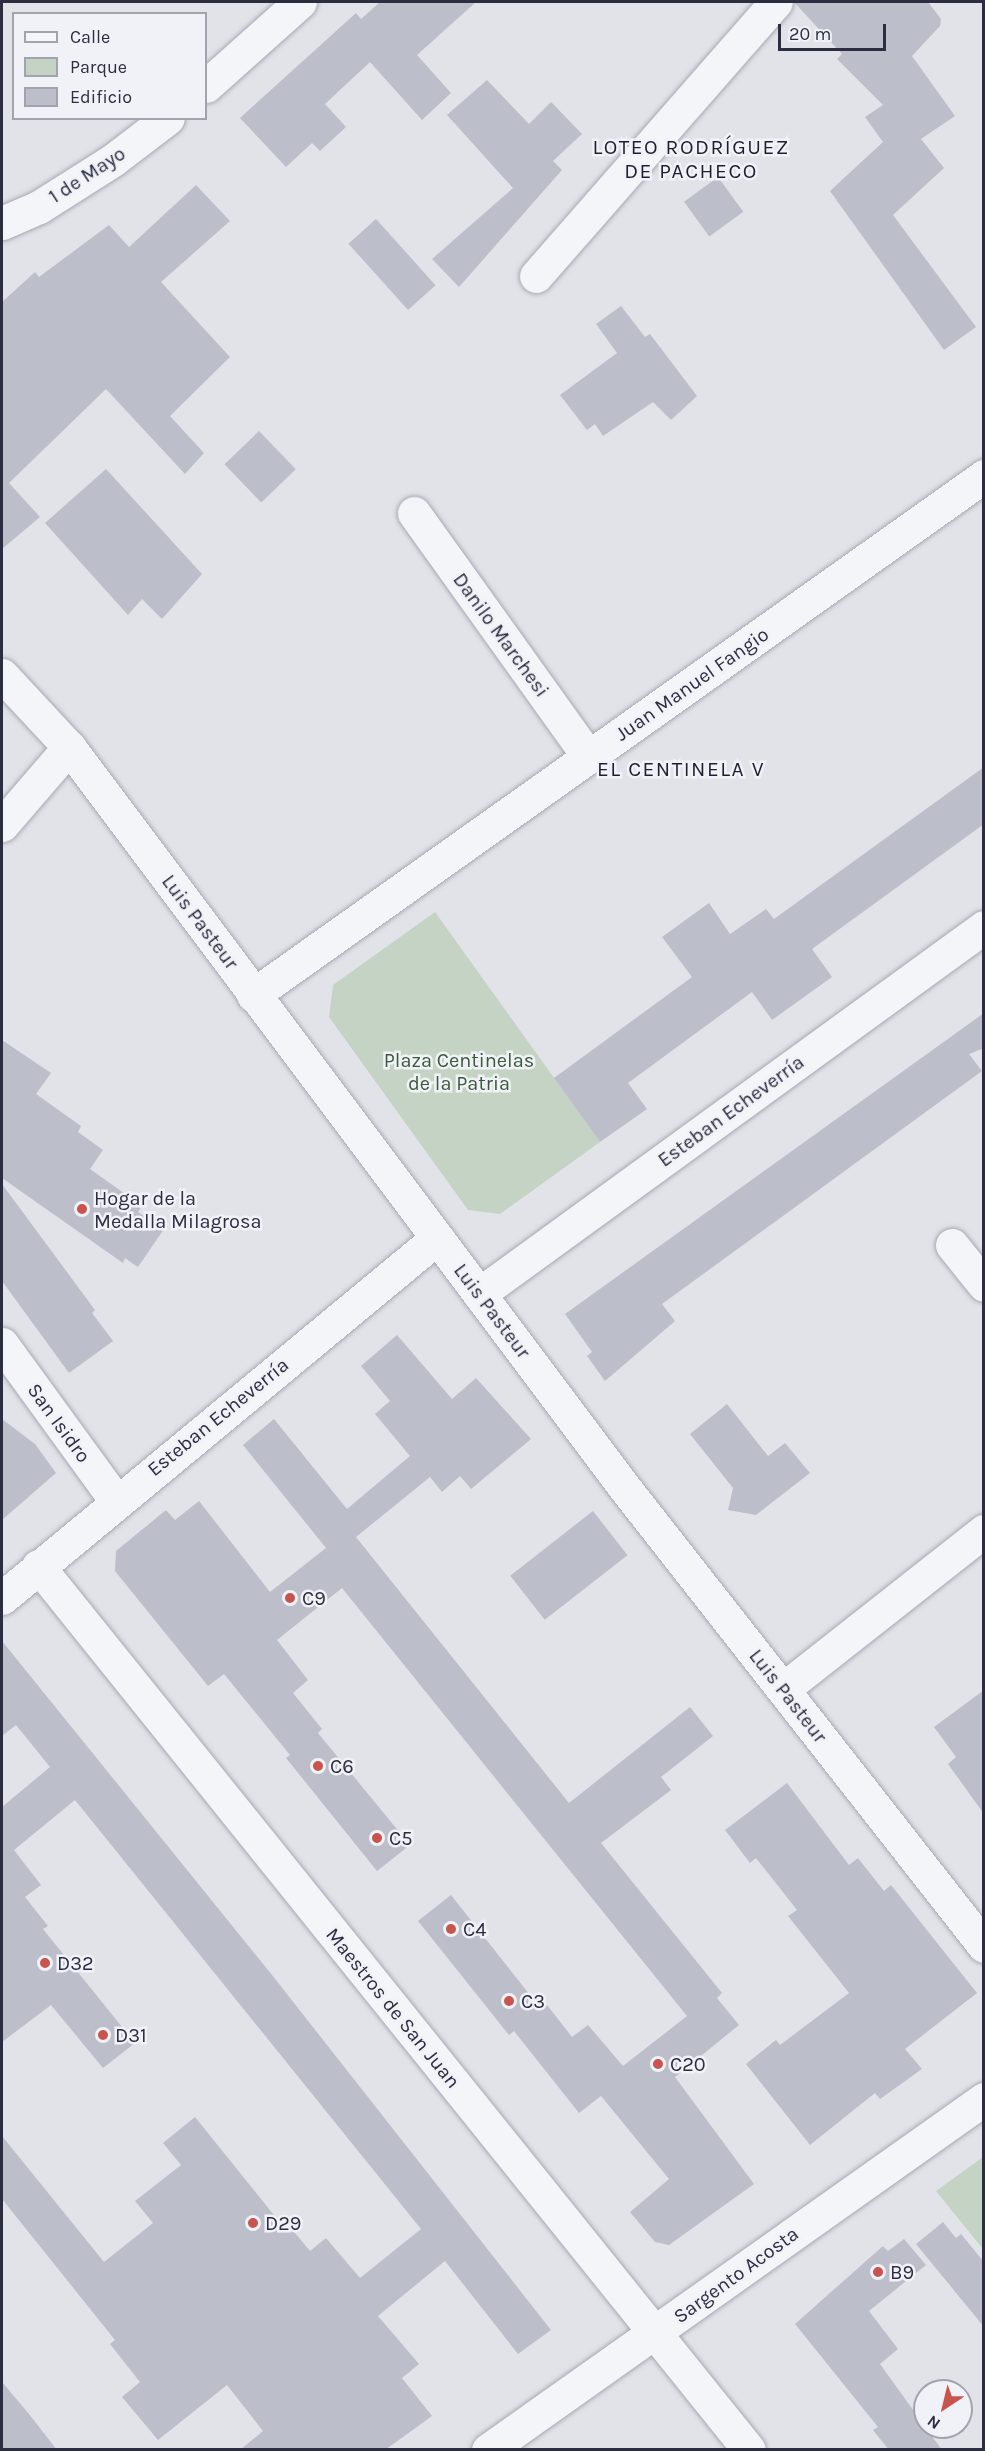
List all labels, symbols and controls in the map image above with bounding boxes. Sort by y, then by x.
legend [12,12,207,120]
scale bar [781,12,889,50]
text: 20 m [789,23,831,45]
text: Calle [70,26,110,48]
text: Parque [70,56,127,78]
text: Edificio [70,86,132,108]
district label: LOTEO RODRÍGUEZ DE PACHECO [592,134,790,184]
street label: 1 de Mayo [44,141,130,209]
street label: Danilo Marchesi [448,568,554,702]
street label: Juan Manuel Fangio [611,622,773,746]
district label: EL CENTINELA V [597,756,765,782]
street label: Luis Pasteur [157,870,243,974]
park label: Plaza Centinelas de la Patria [384,1048,534,1095]
street label: Esteban Echeverría [653,1050,809,1172]
place label: Hogar de la Medalla Milagrosa [94,1186,262,1233]
marker: Hogar de la Medalla Milagrosa [75,1202,89,1216]
street label: Luis Pasteur [449,1259,535,1363]
street label: Esteban Echeverría [142,1353,294,1481]
street label: San Isidro [22,1379,96,1467]
place label: C9 [302,1586,326,1610]
marker: C9 [283,1591,297,1605]
street label: Luis Pasteur [744,1644,832,1748]
place label: C6 [330,1754,354,1778]
marker: C6 [311,1759,325,1773]
place label: C5 [389,1826,413,1850]
marker: C5 [370,1831,384,1845]
place label: C4 [463,1917,486,1941]
marker: C4 [444,1922,458,1936]
street label: Maestros de San Juan [321,1923,465,2093]
place label: D32 [57,1951,94,1975]
marker: D32 [38,1956,52,1970]
place label: C3 [521,1989,545,2013]
marker: C3 [502,1994,516,2008]
place label: D31 [115,2023,147,2047]
marker: D31 [96,2028,110,2042]
place label: C20 [670,2052,706,2076]
marker: C20 [651,2057,665,2071]
place label: D29 [265,2211,301,2235]
marker: D29 [246,2216,260,2230]
street label: Sargento Acosta [669,2222,803,2328]
place label: B9 [890,2260,914,2284]
marker: B9 [871,2265,885,2279]
north arrow [913,2379,973,2439]
text: N [923,2411,944,2434]

